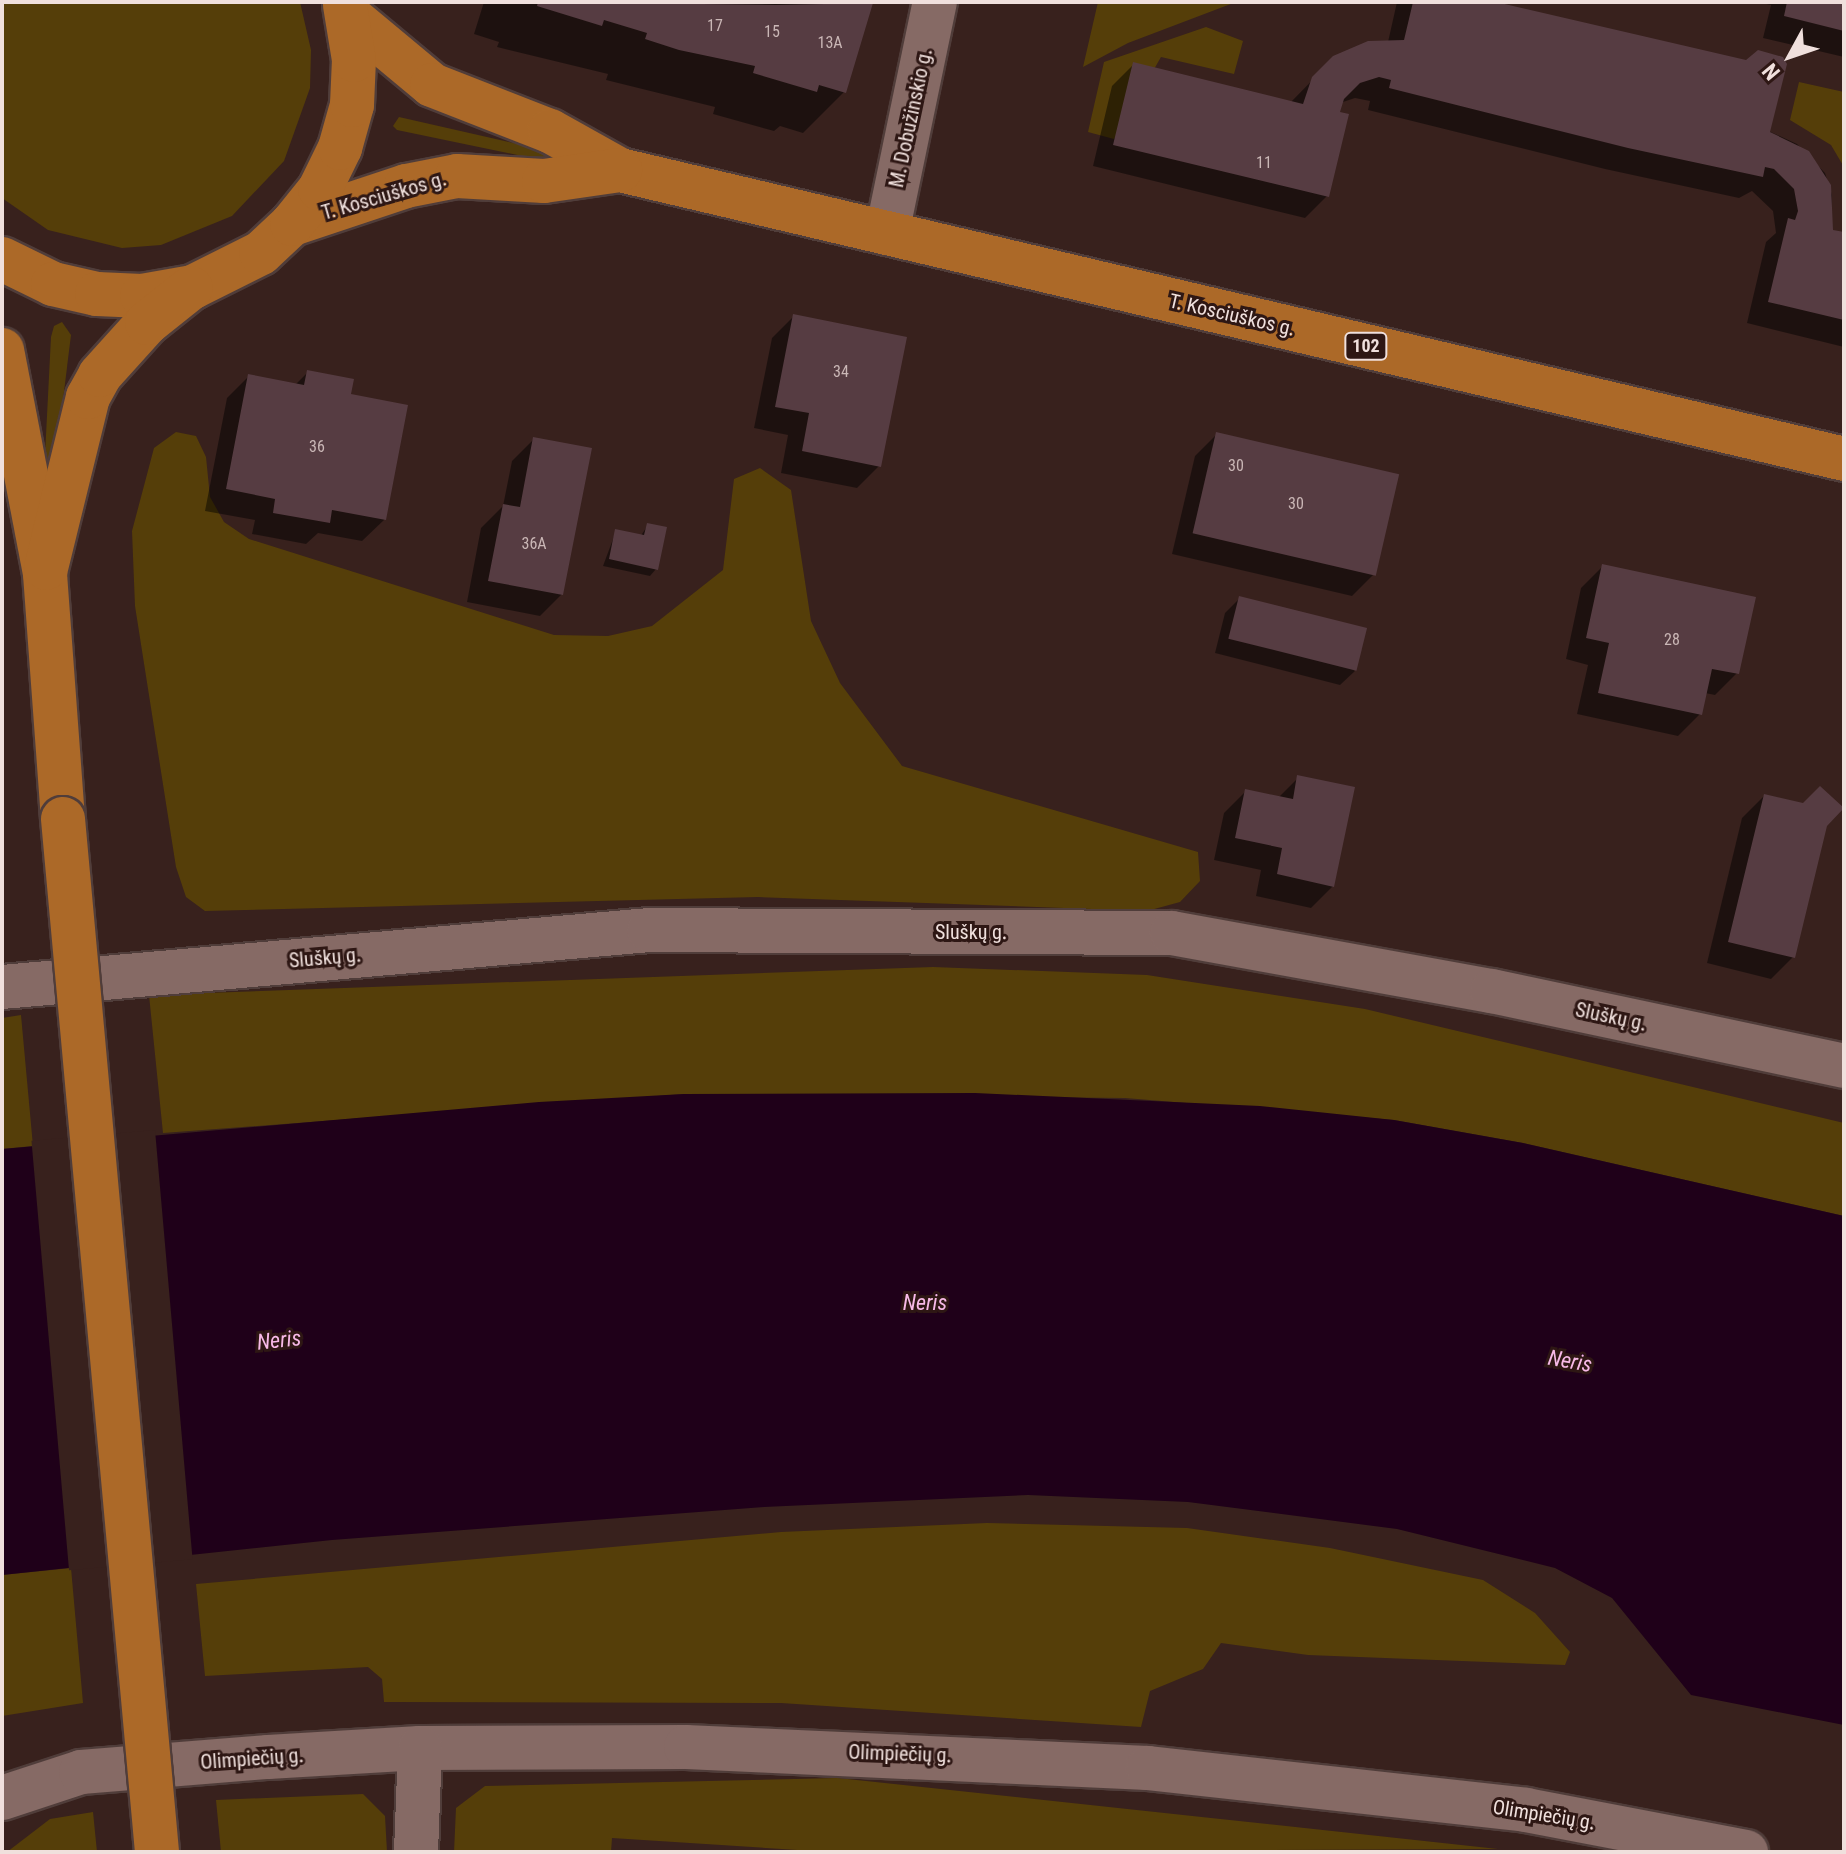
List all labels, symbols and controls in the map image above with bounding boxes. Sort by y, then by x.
house number: 17 [707,16,723,36]
north arrow [1750,16,1830,96]
house number: 15 [764,22,780,42]
house number: 13A [817,33,843,53]
street label: M. Dobužinskio g. [885,46,937,190]
text: N [1757,59,1785,85]
house number: 11 [1256,153,1272,173]
street label: T. Kosciuškos g. [319,167,449,225]
street label: T. Kosciuškos g. [1167,289,1297,341]
road number: 102 [1344,332,1388,360]
house number: 34 [833,362,849,382]
house number: 36 [309,437,325,457]
house number: 30 [1228,456,1244,476]
house number: 30 [1288,494,1304,514]
house number: 36A [521,534,547,554]
house number: 28 [1664,630,1680,650]
street label: Sluškų g. [935,920,1007,944]
street label: Sluškų g. [288,943,362,973]
street label: Sluškų g. [1573,998,1649,1036]
water label: Neris [903,1290,947,1316]
water label: Neris [256,1325,302,1355]
water label: Neris [1546,1344,1594,1378]
street label: Olimpiečių g. [848,1740,952,1768]
street label: Olimpiečių g. [200,1743,304,1775]
street label: Olimpiečių g. [1491,1795,1597,1835]

